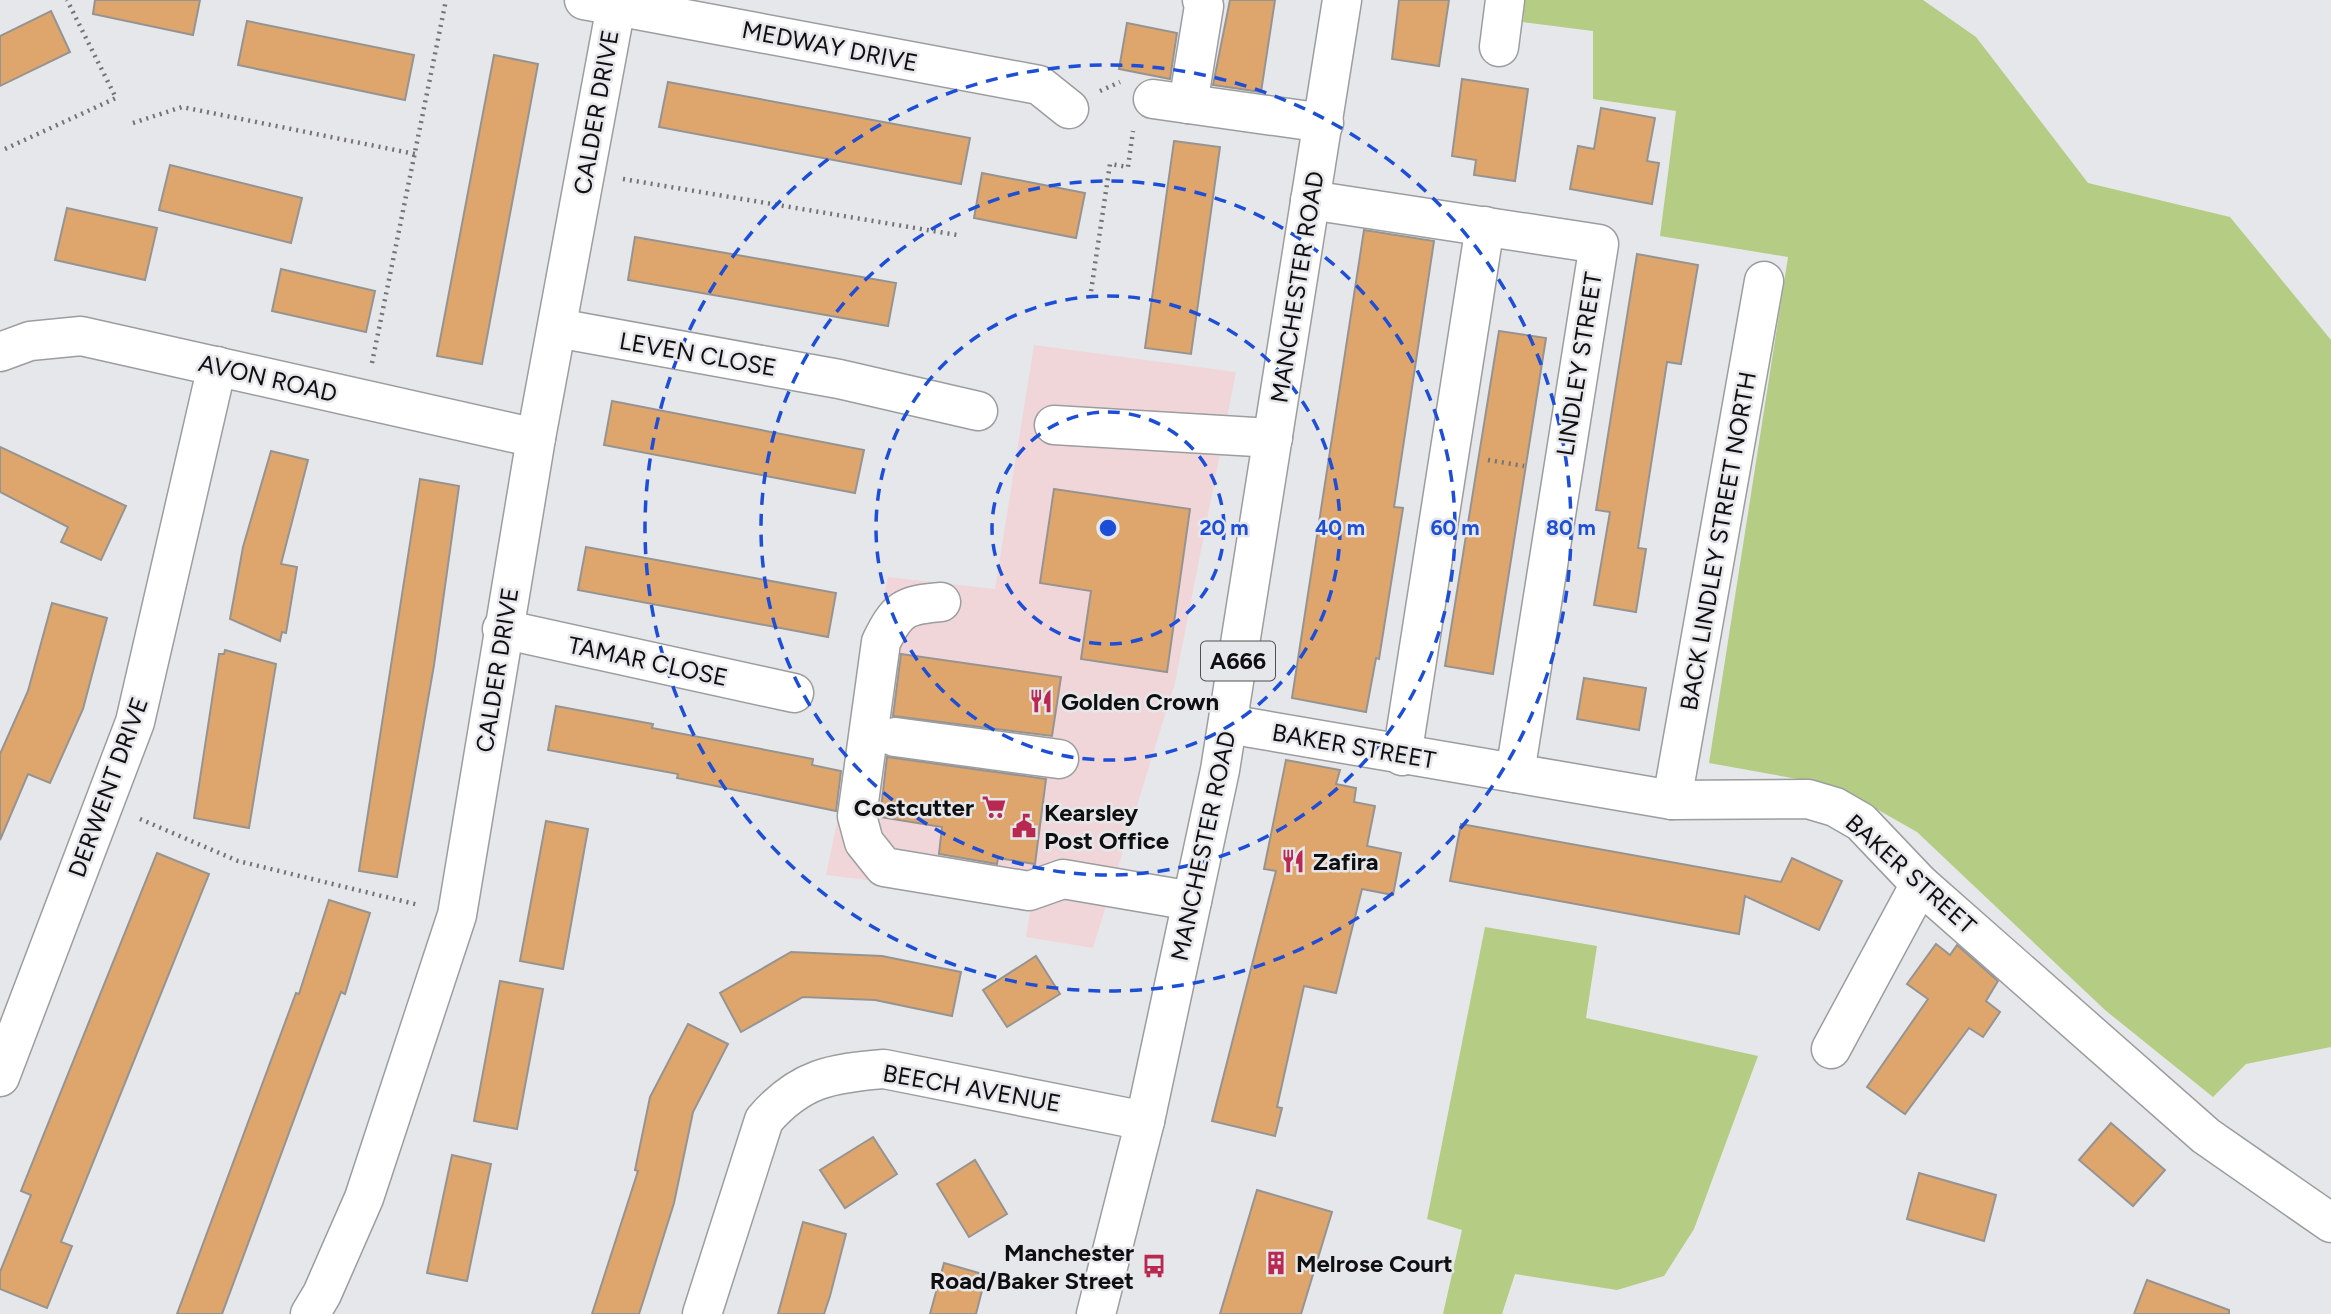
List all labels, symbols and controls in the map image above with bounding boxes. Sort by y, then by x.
street label: MEDWAY DRIVE [740,15,920,77]
street label: CALDER DRIVE [567,27,625,197]
street label: MANCHESTER ROAD [1264,169,1330,405]
street label: LINDLEY STREET [1550,270,1608,458]
street label: LEVEN CLOSE [617,326,779,382]
street label: AVON ROAD [196,348,340,408]
street label: BACK LINDLEY STREET NORTH [1674,369,1762,713]
text: 20 m [1199,515,1249,540]
text: 40 m [1315,515,1365,540]
text: 60 m [1430,515,1480,540]
text: 80 m [1546,515,1596,540]
centre of rings [1096,516,1120,540]
street label: CALDER DRIVE [470,585,524,755]
street label: TAMAR CLOSE [566,630,730,692]
road number: A666 [1201,642,1275,680]
restaurant icon: Golden Crown [1027,687,1055,715]
place label: Golden Crown [1061,687,1219,716]
street label: DERWENT DRIVE [62,693,154,881]
street label: BAKER STREET [1270,717,1438,775]
street label: MANCHESTER ROAD [1164,728,1242,964]
place label: Costcutter [854,793,974,822]
supermarket icon: Costcutter [980,793,1008,821]
place label: Kearsley Post Office [1044,798,1169,855]
street label: BAKER STREET [1840,808,1982,940]
public building icon: Kearsley Post Office [1010,812,1038,840]
restaurant icon: Zafira [1279,847,1307,875]
place label: Zafira [1313,847,1379,876]
street label: BEECH AVENUE [881,1058,1063,1118]
place label: Manchester Road/Baker Street [930,1238,1134,1295]
building icon: Melrose Court [1262,1249,1290,1277]
place label: Melrose Court [1296,1249,1453,1278]
bus stop icon: Manchester Road/Baker Street [1140,1252,1168,1280]

